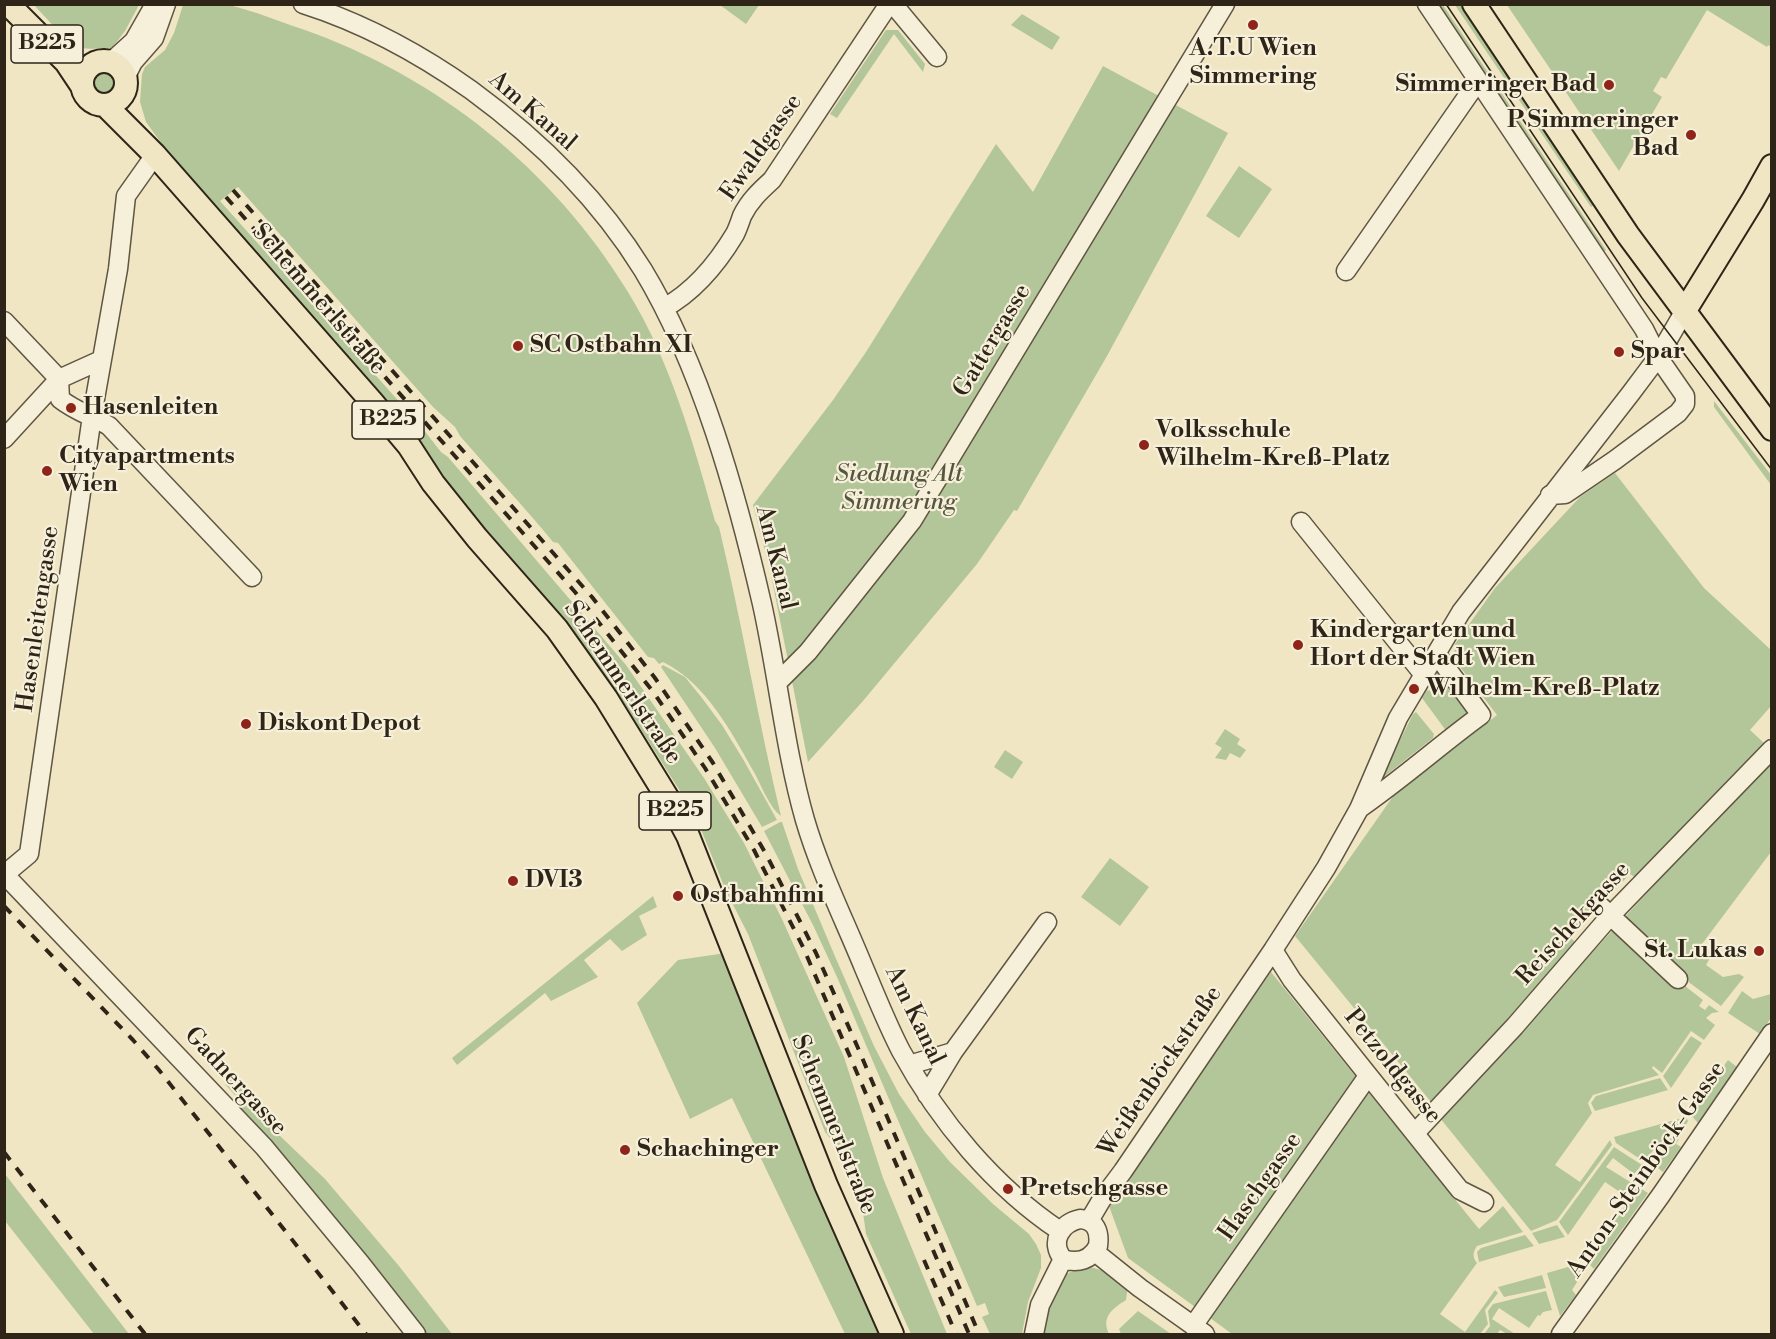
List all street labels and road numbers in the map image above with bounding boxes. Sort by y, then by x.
road number: B225 [11,25,83,63]
street label: Am Kanal [482,66,582,158]
street label: Ewaldgasse [715,89,809,207]
street label: Schemmerlstraße [245,219,391,381]
street label: Gattergasse [948,279,1038,403]
road number: B225 [352,401,424,439]
street label: Am Kanal [748,503,802,613]
street label: Hasenleitengasse [12,524,66,714]
street label: Schemmerlstraße [557,596,687,770]
road number: B225 [639,792,711,830]
street label: Reischekgasse [1511,856,1637,992]
street label: Am Kanal [878,962,950,1070]
street label: Weißenböckstraße [1093,981,1229,1163]
street label: Petzoldgasse [1337,1004,1447,1130]
street label: Gadnergasse [177,1022,293,1142]
street label: Schemmerlstraße [784,1031,882,1219]
street label: Anton-Steinböck-Gasse [1561,1056,1733,1284]
street label: Haschgasse [1213,1127,1309,1247]

